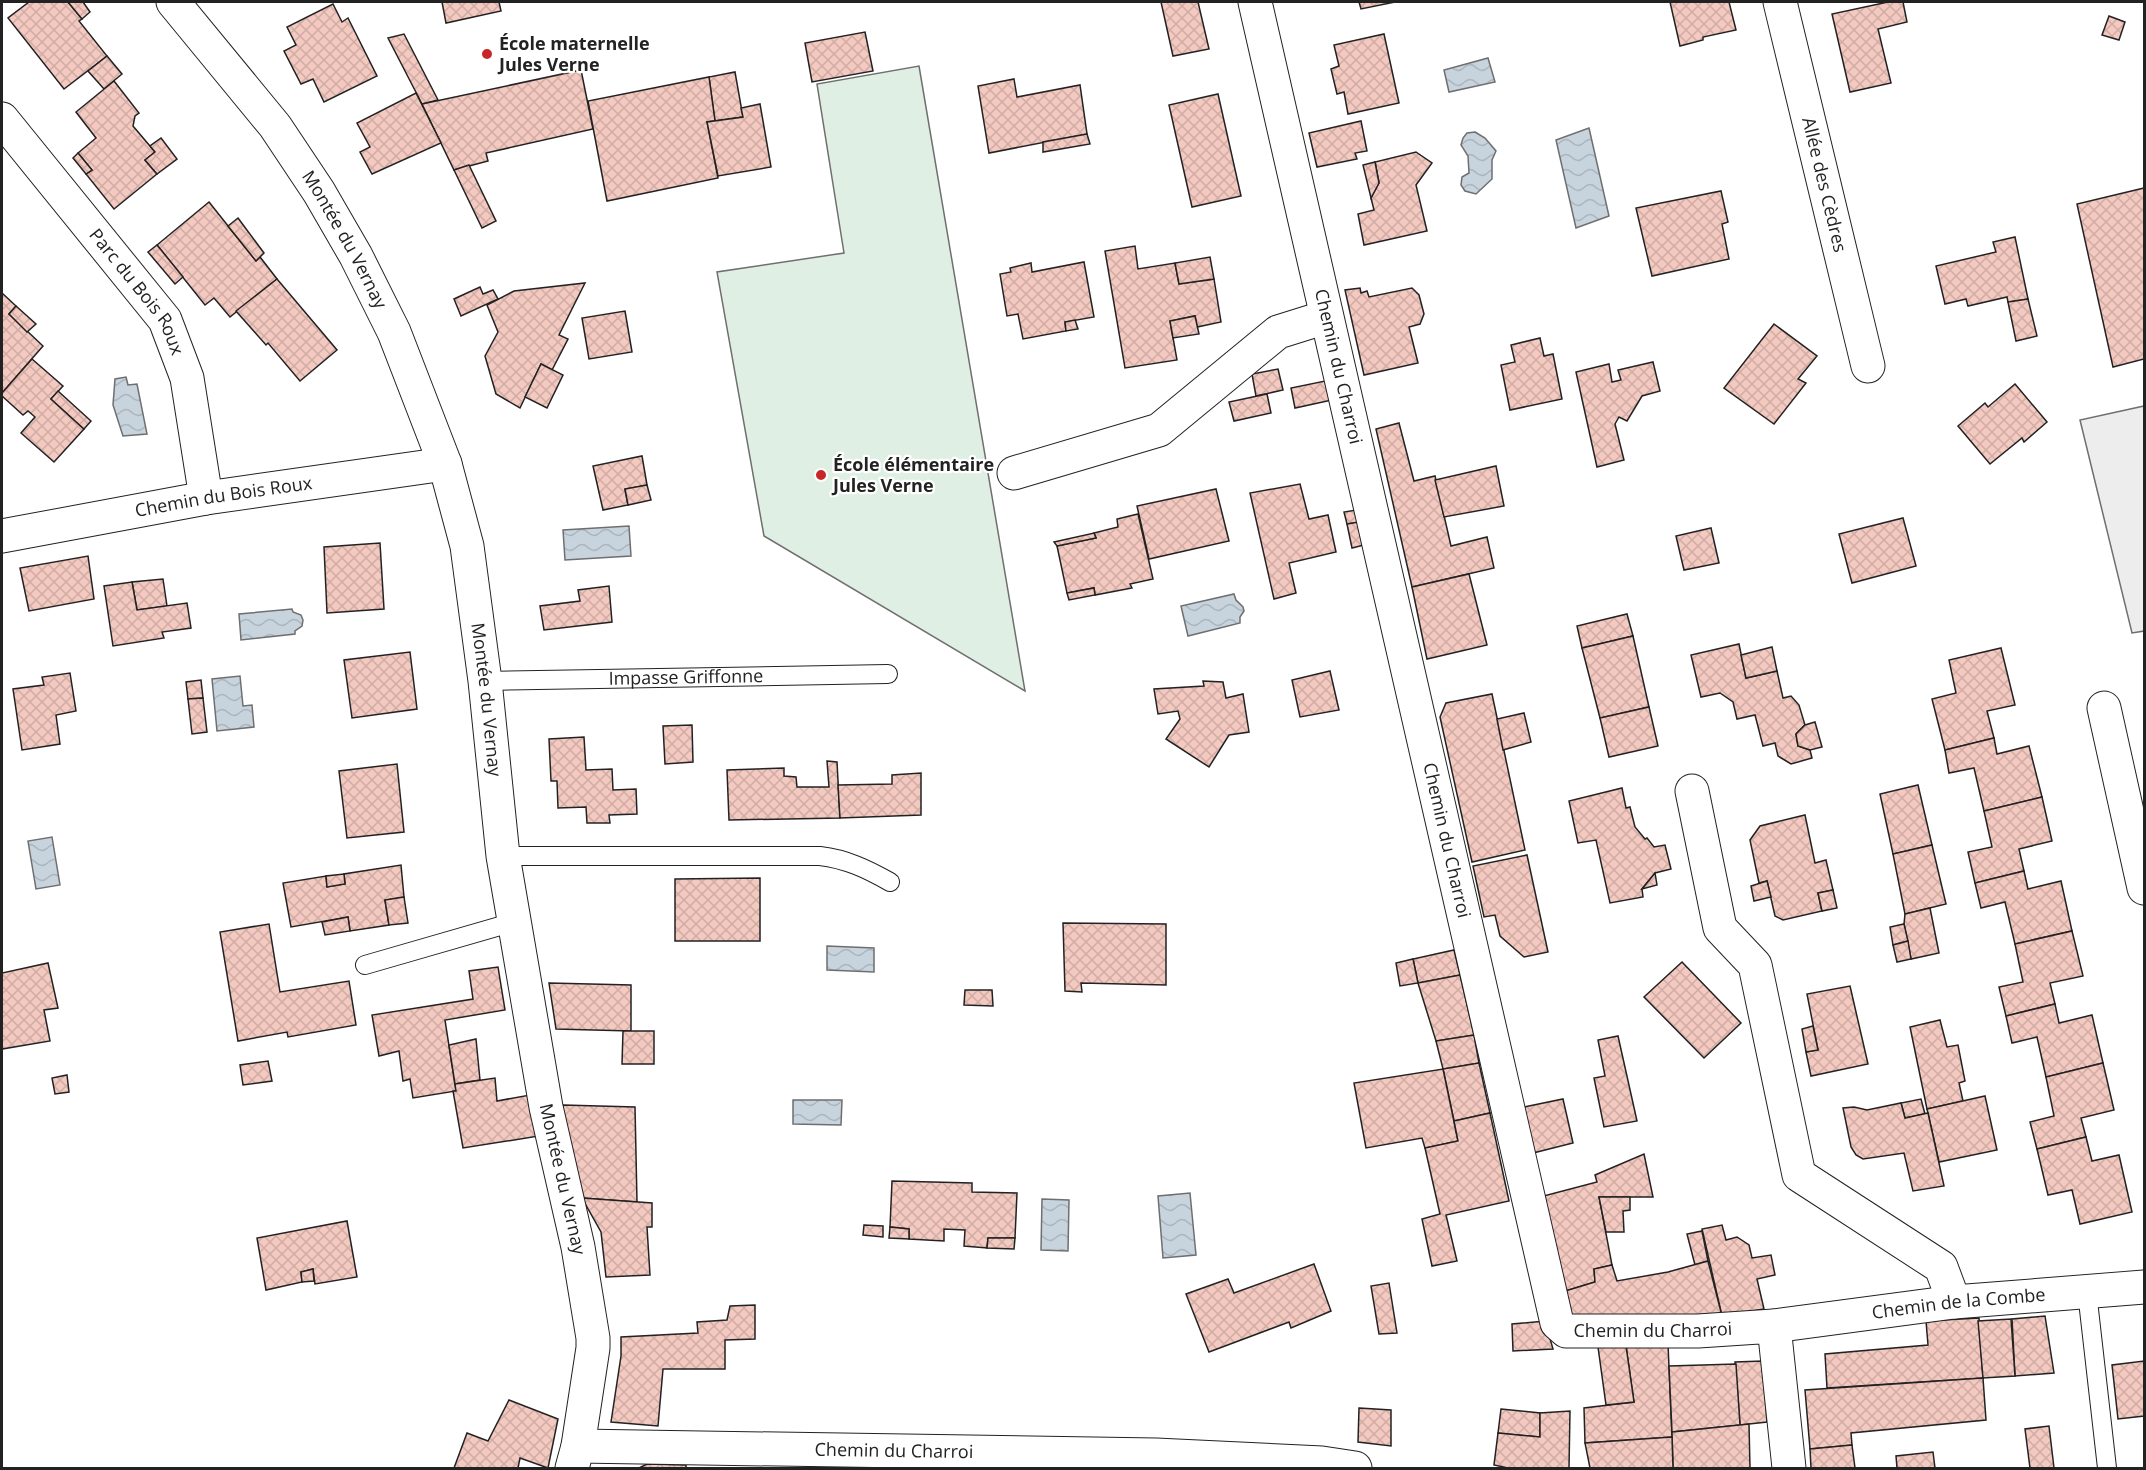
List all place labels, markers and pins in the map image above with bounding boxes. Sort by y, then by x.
place label: École maternelle Jules Verne [497,31,650,76]
marker: École maternelle Jules Verne [480,47,494,61]
place label: École élémentaire Jules Verne [831,452,994,497]
marker: École élémentaire Jules Verne [814,468,828,482]

